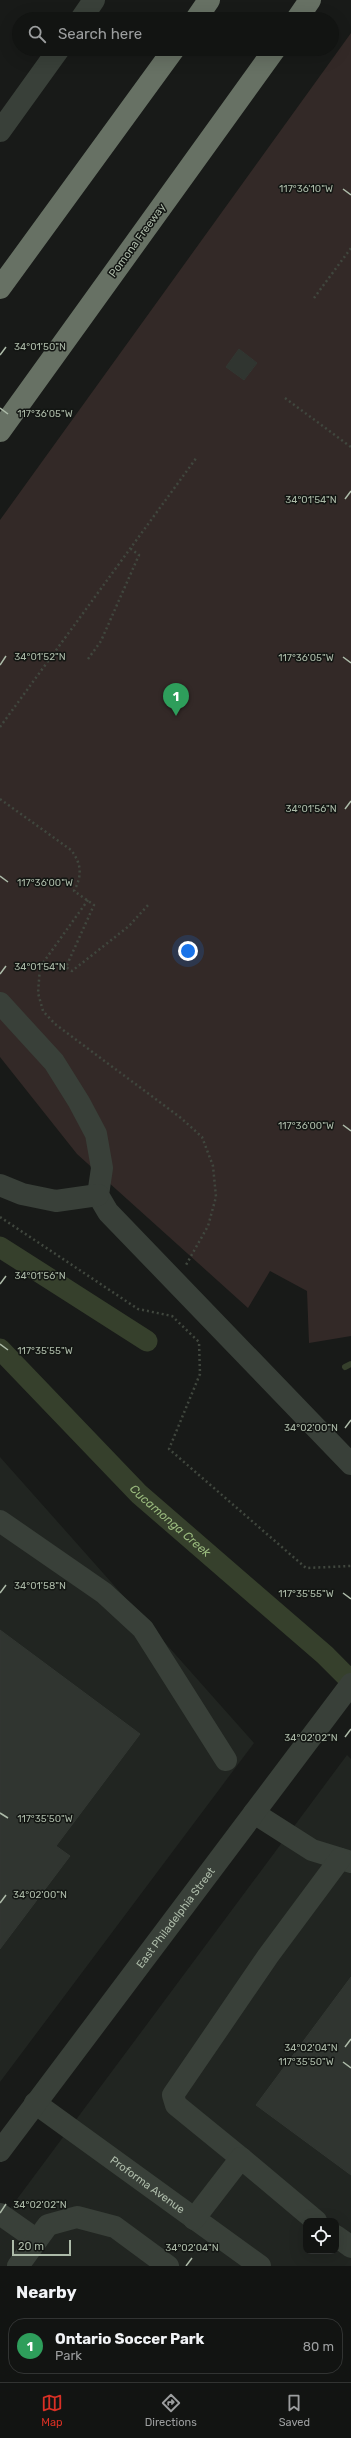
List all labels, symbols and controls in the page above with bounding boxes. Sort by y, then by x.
search box [12,12,339,56]
icon: search [26,23,48,45]
text: Search here [58,25,142,43]
text: 117°36'10"W [279,183,333,195]
street label: Pomona Freeway [106,201,169,280]
text: 34°01'50"N [14,341,66,353]
text: 117°36'05"W [17,408,73,420]
text: 34°01'54"N [285,494,337,506]
text: 34°01'52"N [14,651,66,663]
text: 117°36'05"W [278,652,334,664]
pin: 1 [163,683,189,716]
text: 34°01'56"N [285,803,337,815]
text: 117°36'00"W [17,877,73,889]
your location [178,941,198,961]
text: 34°01'54"N [14,961,66,973]
text: 117°36'00"W [278,1120,334,1132]
text: 34°01'56"N [14,1270,66,1282]
text: 117°35'55"W [17,1345,73,1357]
text: 34°02'00"N [284,1422,338,1434]
water label: Cucamonga Creek [127,1482,214,1560]
text: 34°01'58"N [14,1580,66,1592]
text: 117°35'55"W [278,1588,334,1600]
text: 34°02'02"N [284,1732,338,1744]
text: 117°35'50"W [17,1813,73,1825]
street label: East Philadelphia Street [134,1864,218,1971]
text: 34°02'00"N [13,1889,67,1901]
text: 34°02'04"N [284,2042,338,2054]
text: 117°35'50"W [278,2056,334,2068]
street label: Proforma Avenue [107,2154,187,2216]
text: 34°02'02"N [13,2199,67,2211]
map controls [303,2218,339,2254]
button: locate [303,2218,339,2254]
scale bar [12,2238,71,2257]
text: 20 m [18,2240,44,2253]
text: 34°02'04"N [165,2242,219,2254]
text: Nearby [16,2282,77,2302]
text: Ontario Soccer Park [55,2330,204,2348]
text: 1 [27,2339,33,2354]
text: 80 m [303,2339,334,2354]
text: Park [55,2348,82,2363]
tab: Map [41,2392,63,2429]
tab: Directions [145,2392,197,2429]
tab: Saved [279,2392,310,2429]

